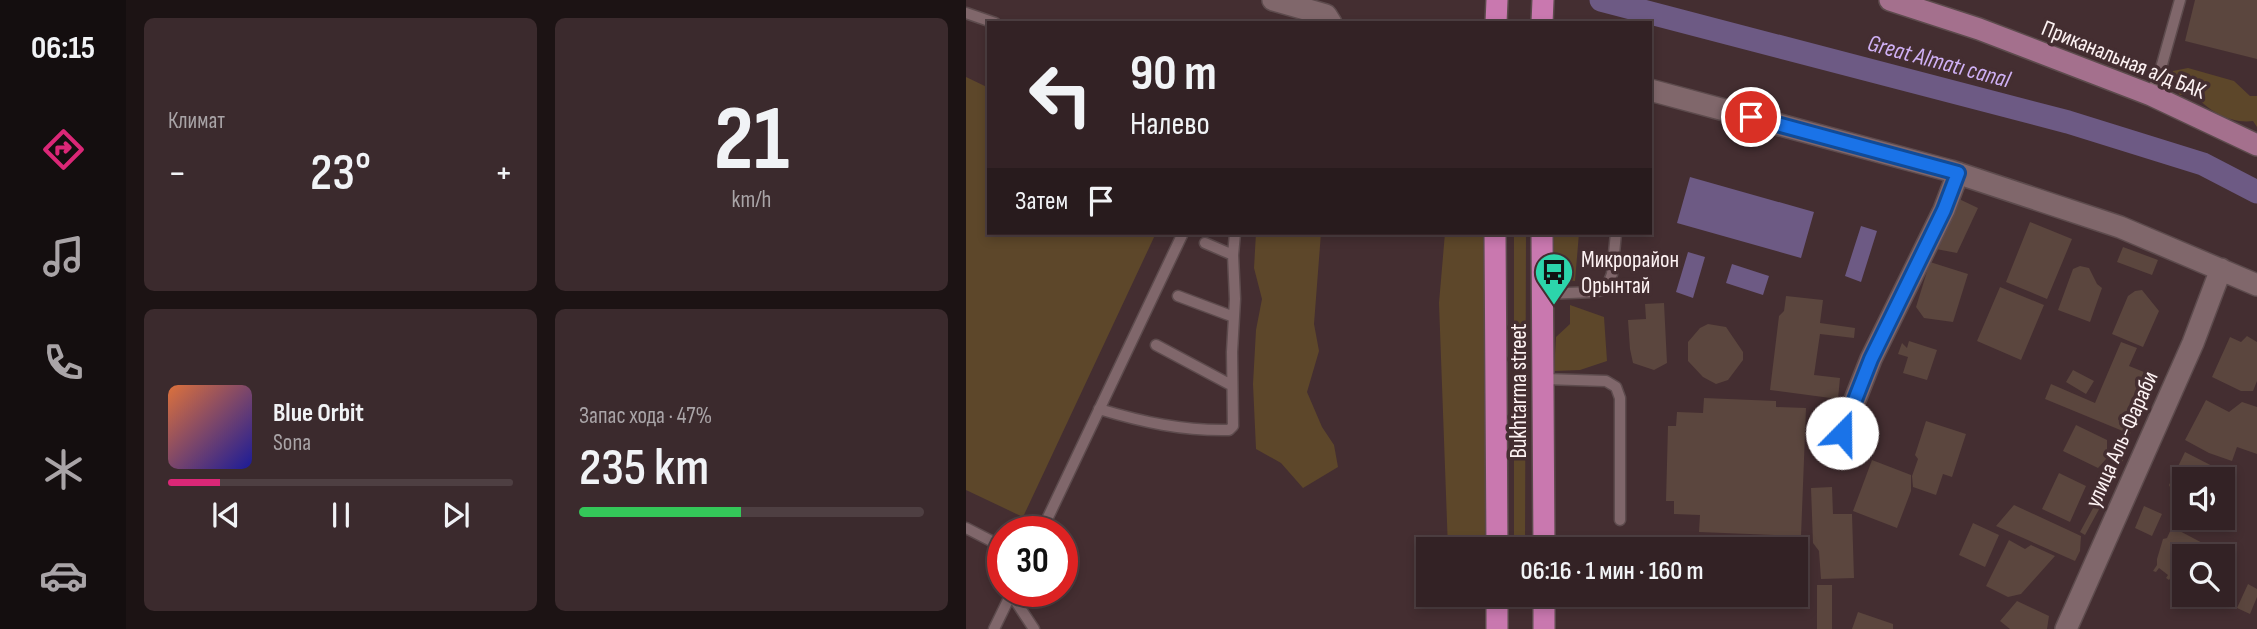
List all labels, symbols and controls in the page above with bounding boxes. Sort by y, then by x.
street label: Приканальная а/д БАК [2037,14,2210,106]
text: 06:15 [31,29,95,68]
water label: Great Almatı canal [1864,29,2014,95]
text: 90 m [1130,45,1217,104]
icon: left [1015,49,1106,140]
text: 21 [714,86,789,195]
pin [1721,87,1781,147]
icon: arrive [1732,98,1770,136]
text: Налево [1130,105,1210,144]
text: Климат [168,107,225,135]
icon: directions [39,125,88,174]
text: 23° [310,142,371,205]
text: − [168,151,187,196]
text: + [494,151,513,196]
icon: arrive [1082,182,1120,220]
text: km/h [732,186,771,214]
text: Затем [1015,186,1068,217]
icon: music [39,232,88,281]
place label: Микрорайон Орынтай [1581,246,1679,300]
bus stop icon: Микрорайон Орынтай [1533,251,1575,306]
street label: Bukhtarma street [1505,323,1533,459]
icon: phone [39,338,88,387]
street label: улица Аль-Фараби [2079,367,2164,512]
position arrow [1805,396,1879,470]
text: Blue Orbit [273,398,364,429]
text: Запас хода · 47% [579,402,712,430]
text: Sona [273,429,311,457]
text: 235 km [579,437,709,500]
icon: climate [39,445,88,494]
map controls [2172,467,2235,607]
button: sound [2172,467,2235,530]
icon: previous [207,496,245,534]
icon: pause [322,496,360,534]
icon: next [437,496,475,534]
speed limit sign: 30 [987,516,1078,607]
button: search [2172,544,2235,607]
icon: car [39,551,88,600]
text: 06:16 · 1 мин · 160 m [1521,556,1703,587]

